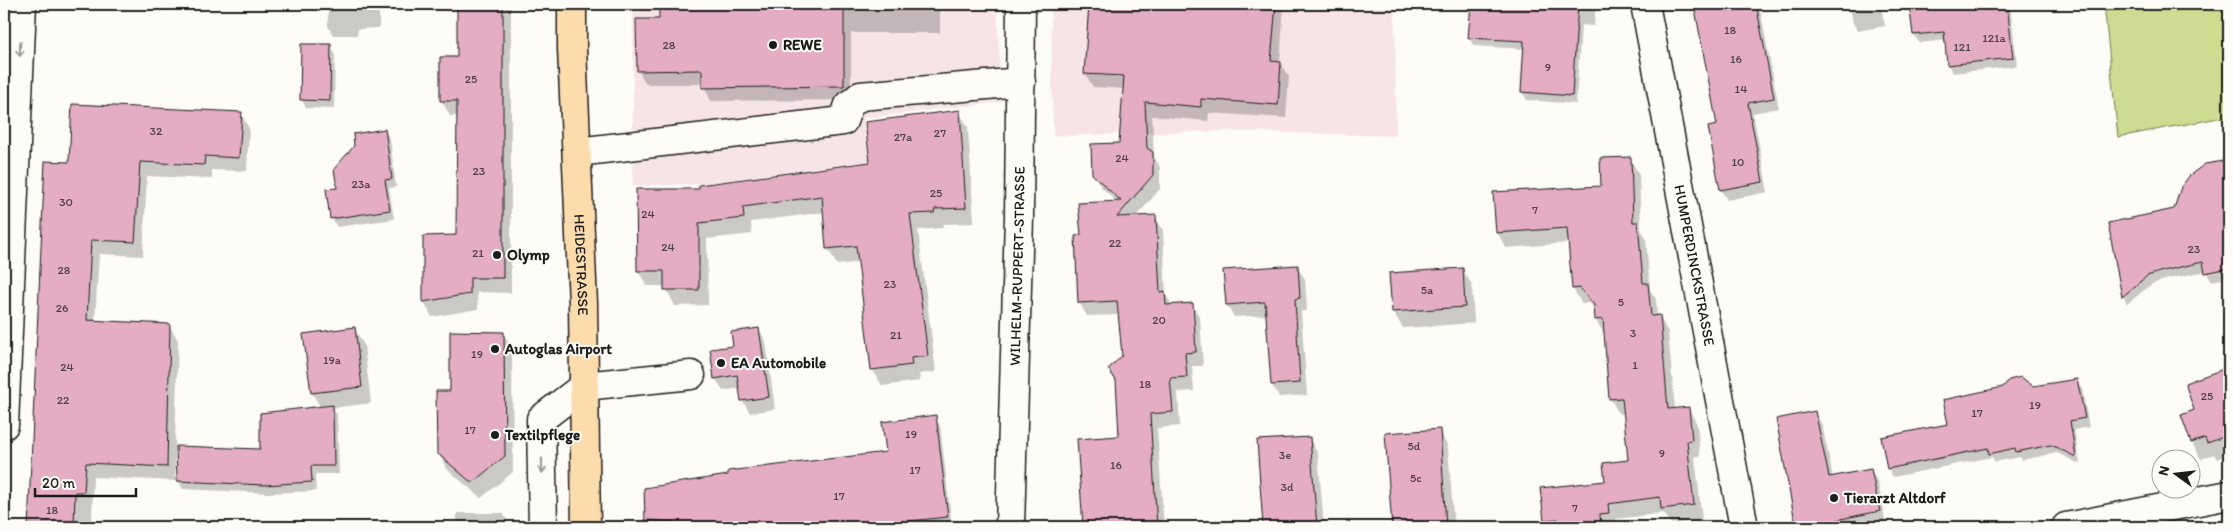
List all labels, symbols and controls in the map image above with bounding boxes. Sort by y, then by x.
house number: 18 [1724,23,1736,37]
house number: 121a [1982,31,2007,45]
place label: REWE [783,36,822,54]
house number: 28 [663,38,676,52]
marker: REWE [767,39,779,51]
one-way arrow [15,40,25,57]
house number: 121 [1953,40,1971,54]
house number: 16 [1730,52,1742,66]
house number: 9 [1545,60,1551,74]
house number: 25 [465,72,477,86]
house number: 14 [1735,82,1747,96]
house number: 32 [150,124,163,138]
house number: 27 [934,126,946,140]
house number: 27a [894,130,913,144]
house number: 24 [1115,151,1129,165]
house number: 10 [1732,155,1744,169]
house number: 23 [473,164,486,178]
street label: WILHELM-RUPPERT-STRASSE [1006,166,1028,366]
house number: 23a [351,177,371,191]
street label: HUMPERDINCKSTRASSE [1670,183,1719,348]
house number: 25 [930,186,942,200]
house number: 30 [59,195,73,209]
house number: 7 [1532,203,1538,217]
house number: 24 [641,207,655,221]
street label: HEIDESTRASSE [570,214,592,316]
house number: 22 [1109,236,1122,250]
house number: 24 [661,240,675,254]
house number: 23 [2188,242,2201,256]
house number: 21 [472,246,484,260]
place label: Olymp [507,246,550,265]
marker: Olymp [491,249,503,261]
house number: 28 [58,263,71,277]
house number: 23 [884,277,897,291]
house number: 5a [1421,283,1434,297]
house number: 5 [1618,295,1624,309]
house number: 26 [56,301,68,315]
house number: 20 [1152,313,1166,327]
house number: 3 [1630,326,1637,340]
house number: 21 [890,328,902,342]
place label: Autoglas Airport [504,340,612,359]
marker: Autoglas Airport [489,343,501,355]
house number: 19 [471,347,483,361]
house number: 19a [323,353,342,367]
place label: EA Automobile [731,354,826,372]
marker: EA Automobile [715,357,727,369]
house number: 1 [1632,358,1638,372]
house number: 24 [60,360,74,374]
house number: 18 [1139,377,1151,391]
house number: 25 [2201,389,2213,403]
house number: 22 [57,393,70,407]
house number: 19 [2029,398,2041,412]
house number: 17 [1971,406,1983,420]
house number: 17 [464,423,476,437]
place label: Textilpflege [504,426,580,445]
house number: 19 [905,427,917,441]
marker: Textilpflege [489,429,501,441]
house number: 5d [1408,439,1421,453]
house number: 9 [1659,446,1665,460]
house number: 3e [1279,448,1291,462]
north arrow [2150,448,2200,498]
one-way arrow [537,458,547,474]
house number: 16 [1110,458,1122,472]
house number: 17 [909,463,921,477]
text: N [2154,464,2173,478]
scale bar [35,466,136,498]
house number: 5c [1410,471,1422,485]
text: 20 m [42,474,76,492]
house number: 3d [1280,480,1294,494]
house number: 17 [833,489,845,503]
place label: Tierarzt Altdorf [1843,489,1946,507]
marker: Tierarzt Altdorf [1828,492,1840,504]
house number: 7 [1572,501,1578,515]
house number: 18 [46,503,58,517]

